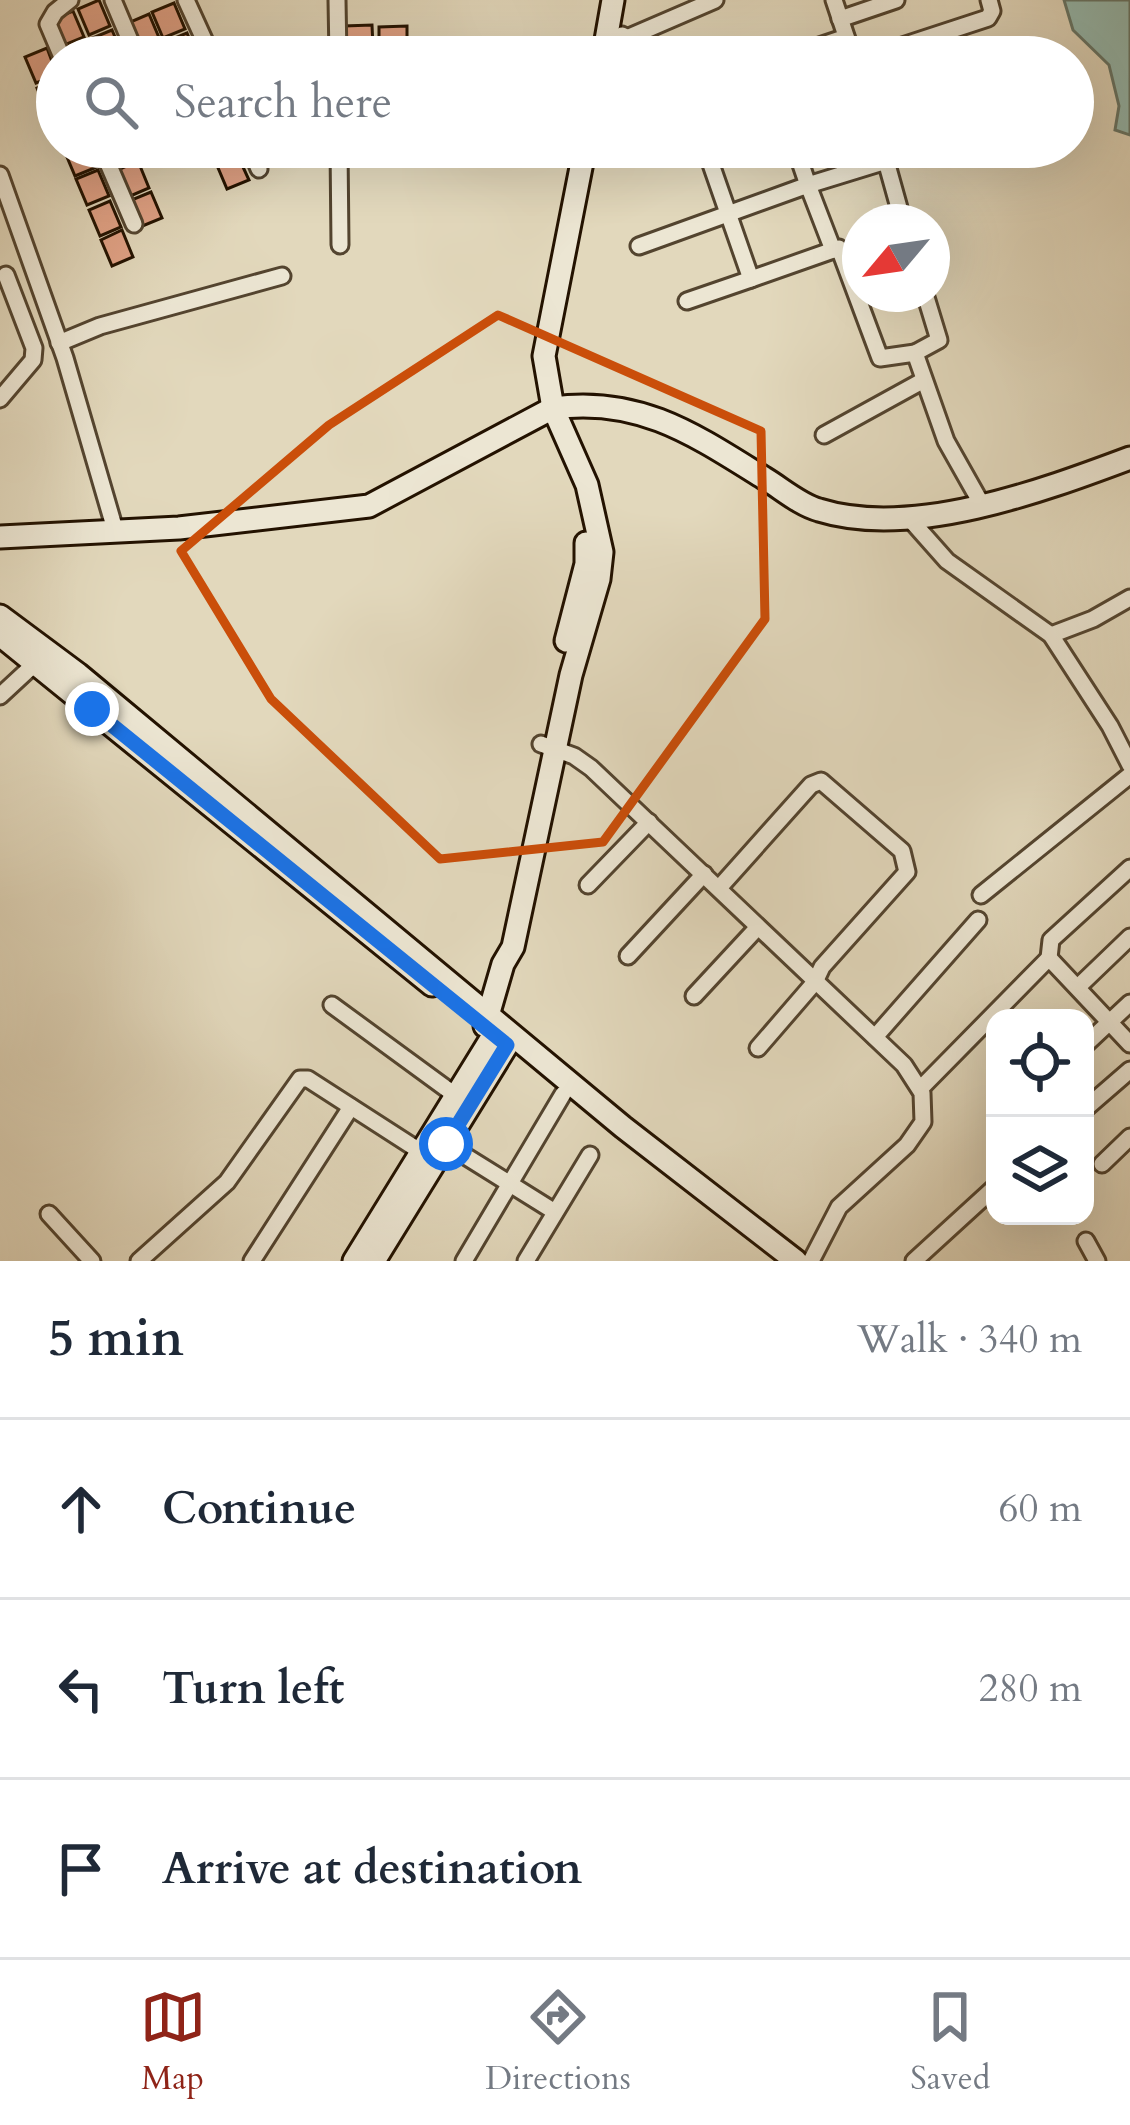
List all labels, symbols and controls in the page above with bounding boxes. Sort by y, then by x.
search box [36,36,1094,168]
icon: search [78,69,144,135]
text: Search here [174,72,392,133]
north arrow [842,204,950,312]
route end [65,682,119,736]
map controls [986,1009,1094,1225]
button: locate [986,1009,1094,1117]
route start [419,1117,473,1171]
button: layers [986,1117,1094,1225]
text: 5 min [48,1304,184,1374]
text: Walk · 340 m [857,1313,1082,1366]
icon: ahead [48,1476,114,1542]
text: Continue [162,1478,356,1539]
text: 60 m [999,1482,1082,1535]
icon: left [48,1656,114,1722]
text: Turn left [162,1658,344,1719]
text: 280 m [979,1662,1082,1715]
icon: arrive [48,1836,114,1902]
text: Arrive at destination [162,1838,582,1899]
tab: Map [140,1984,206,2101]
tab: Directions [485,1984,631,2101]
tab: Saved [910,1984,990,2101]

